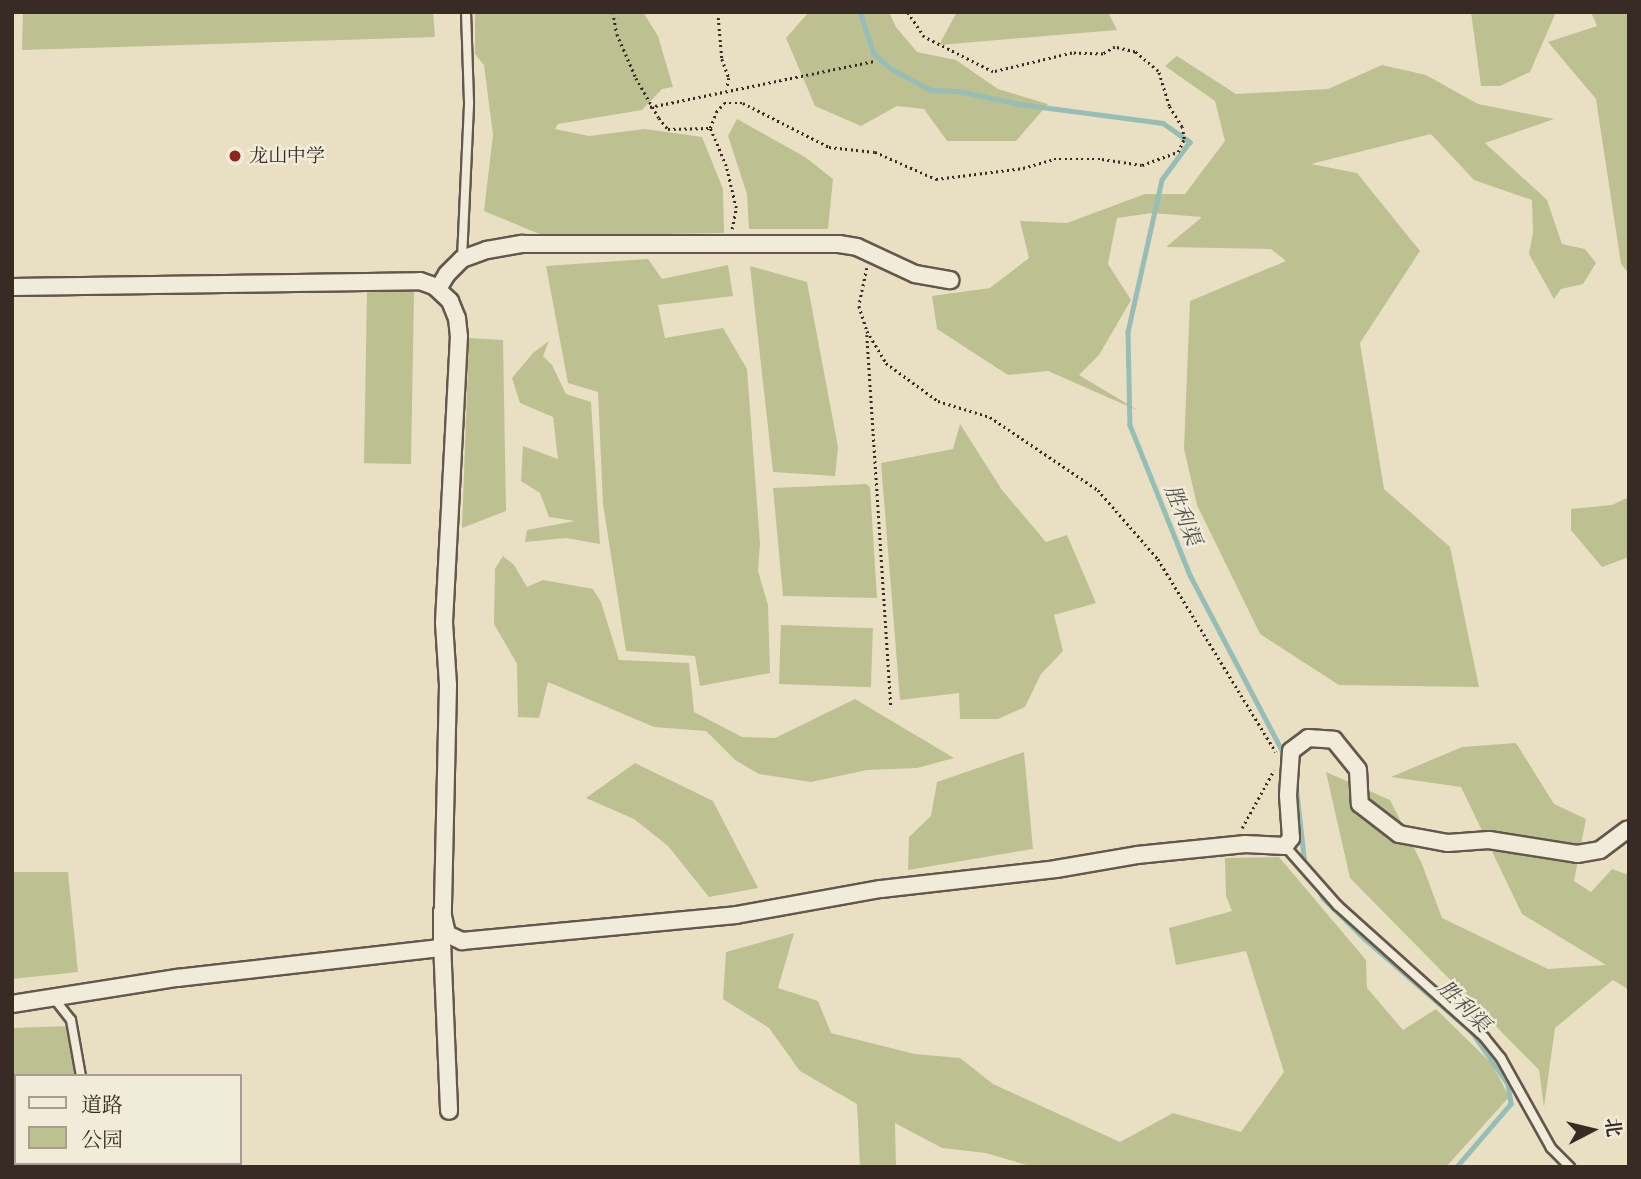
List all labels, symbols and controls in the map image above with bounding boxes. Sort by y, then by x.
place label: 龙山中学 [249,145,325,167]
marker: 龙山中学 [227,148,243,164]
water label: 胜利渠 [1160,481,1206,549]
water label: 胜利渠 [1433,975,1495,1037]
legend [14,1074,242,1165]
text: 道路 [81,1092,123,1117]
north arrow [1557,1095,1627,1165]
text: 北 [1601,1117,1626,1138]
text: 公园 [81,1127,123,1152]

